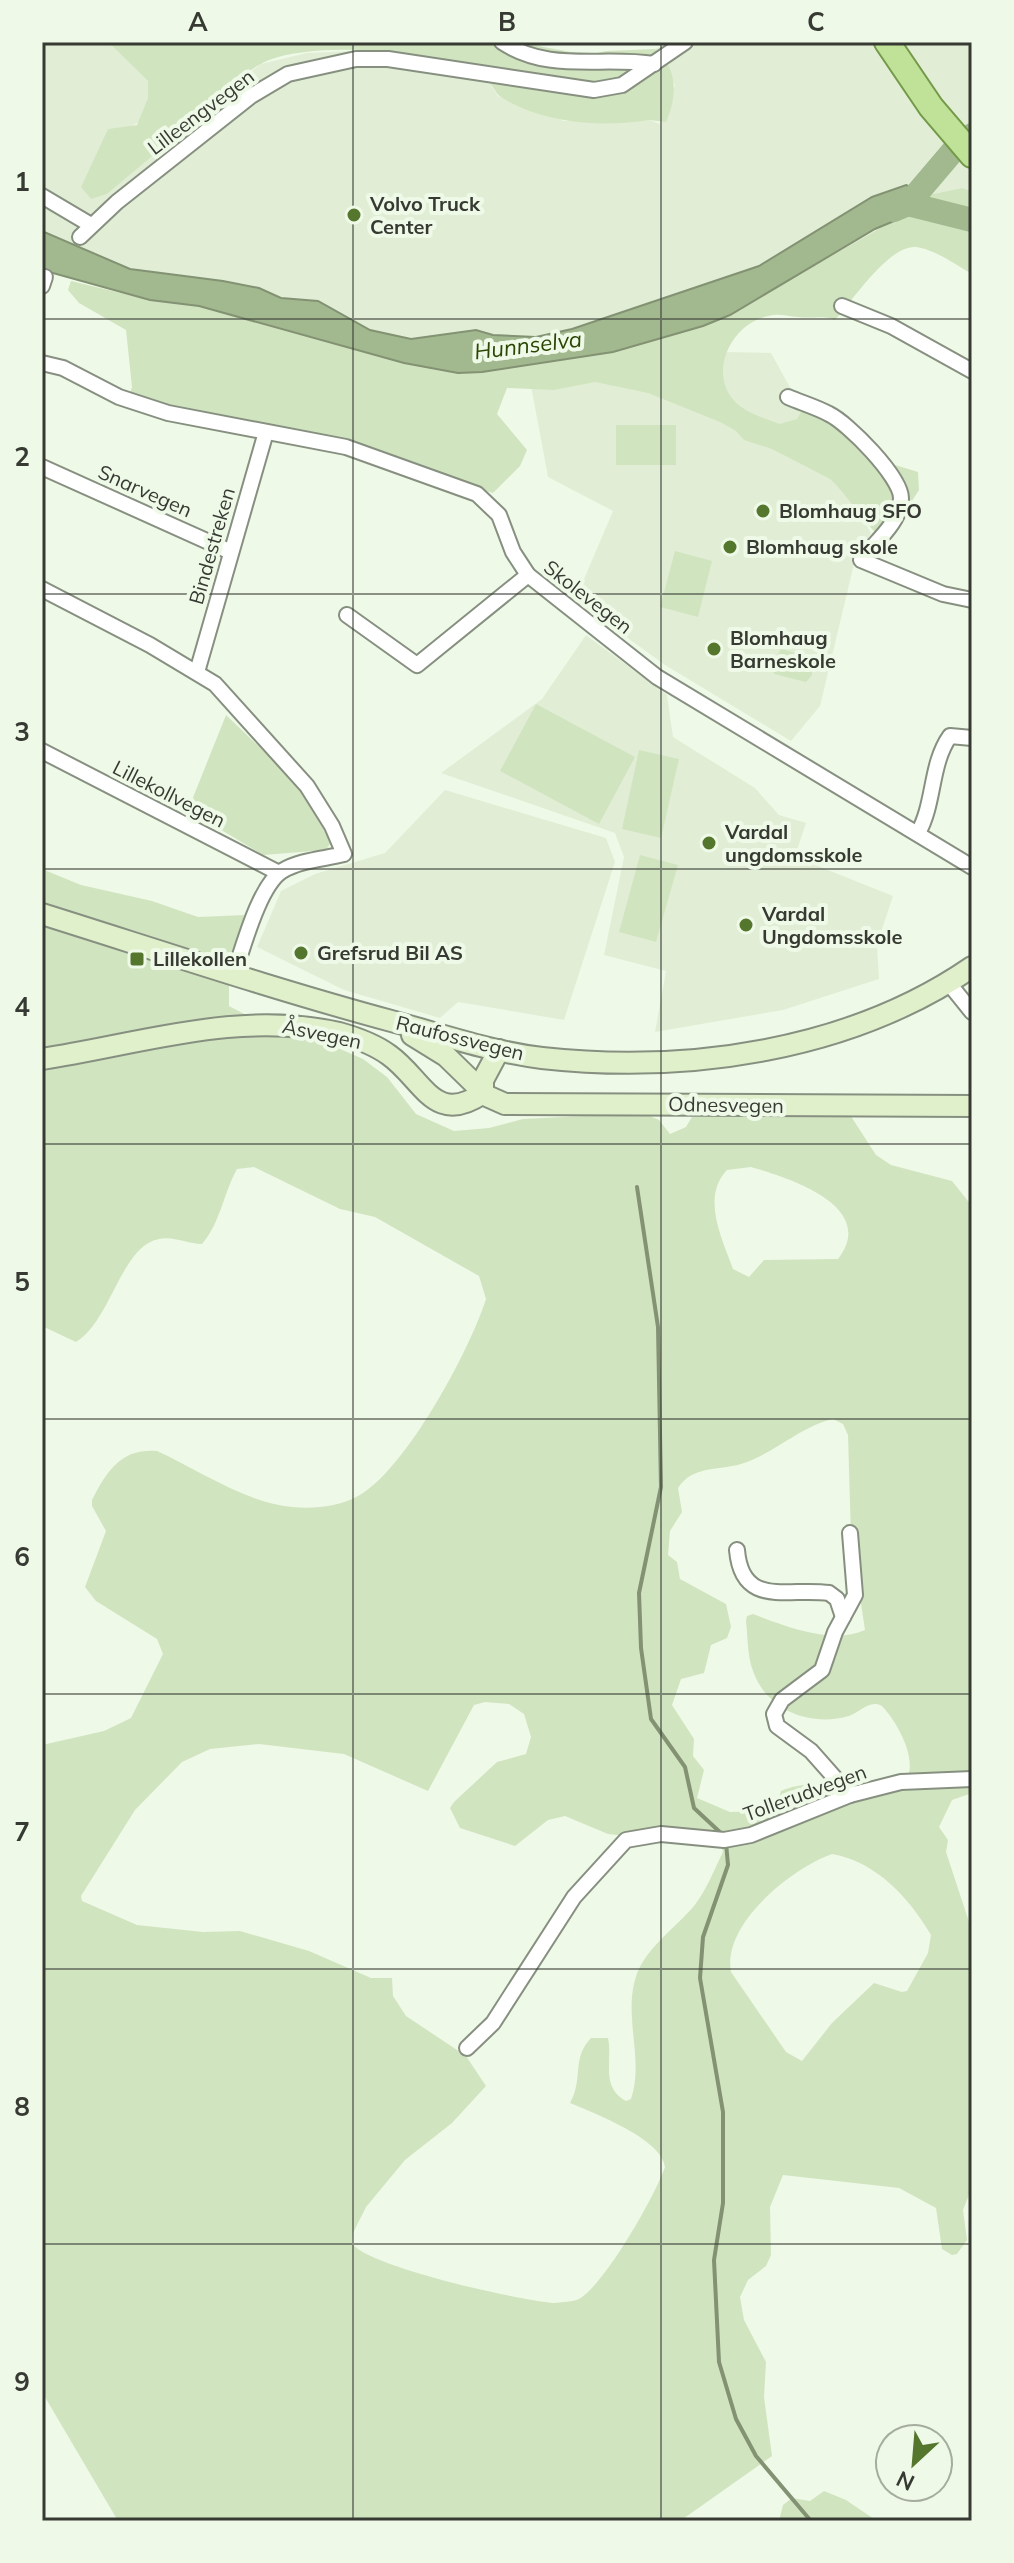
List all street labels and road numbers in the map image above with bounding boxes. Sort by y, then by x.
street label: Lilleengvegen [143,63,259,160]
street label: Snarvegen [94,459,196,522]
street label: Bindestreken [183,485,240,607]
street label: Skolevegen [539,554,638,639]
street label: Lillekollvegen [109,754,230,833]
street label: Raufossvegen [394,1010,527,1065]
street label: Åsvegen [280,1013,364,1054]
street label: Odnesvegen [668,1091,784,1118]
street label: Tollerudvegen [740,1759,870,1826]

